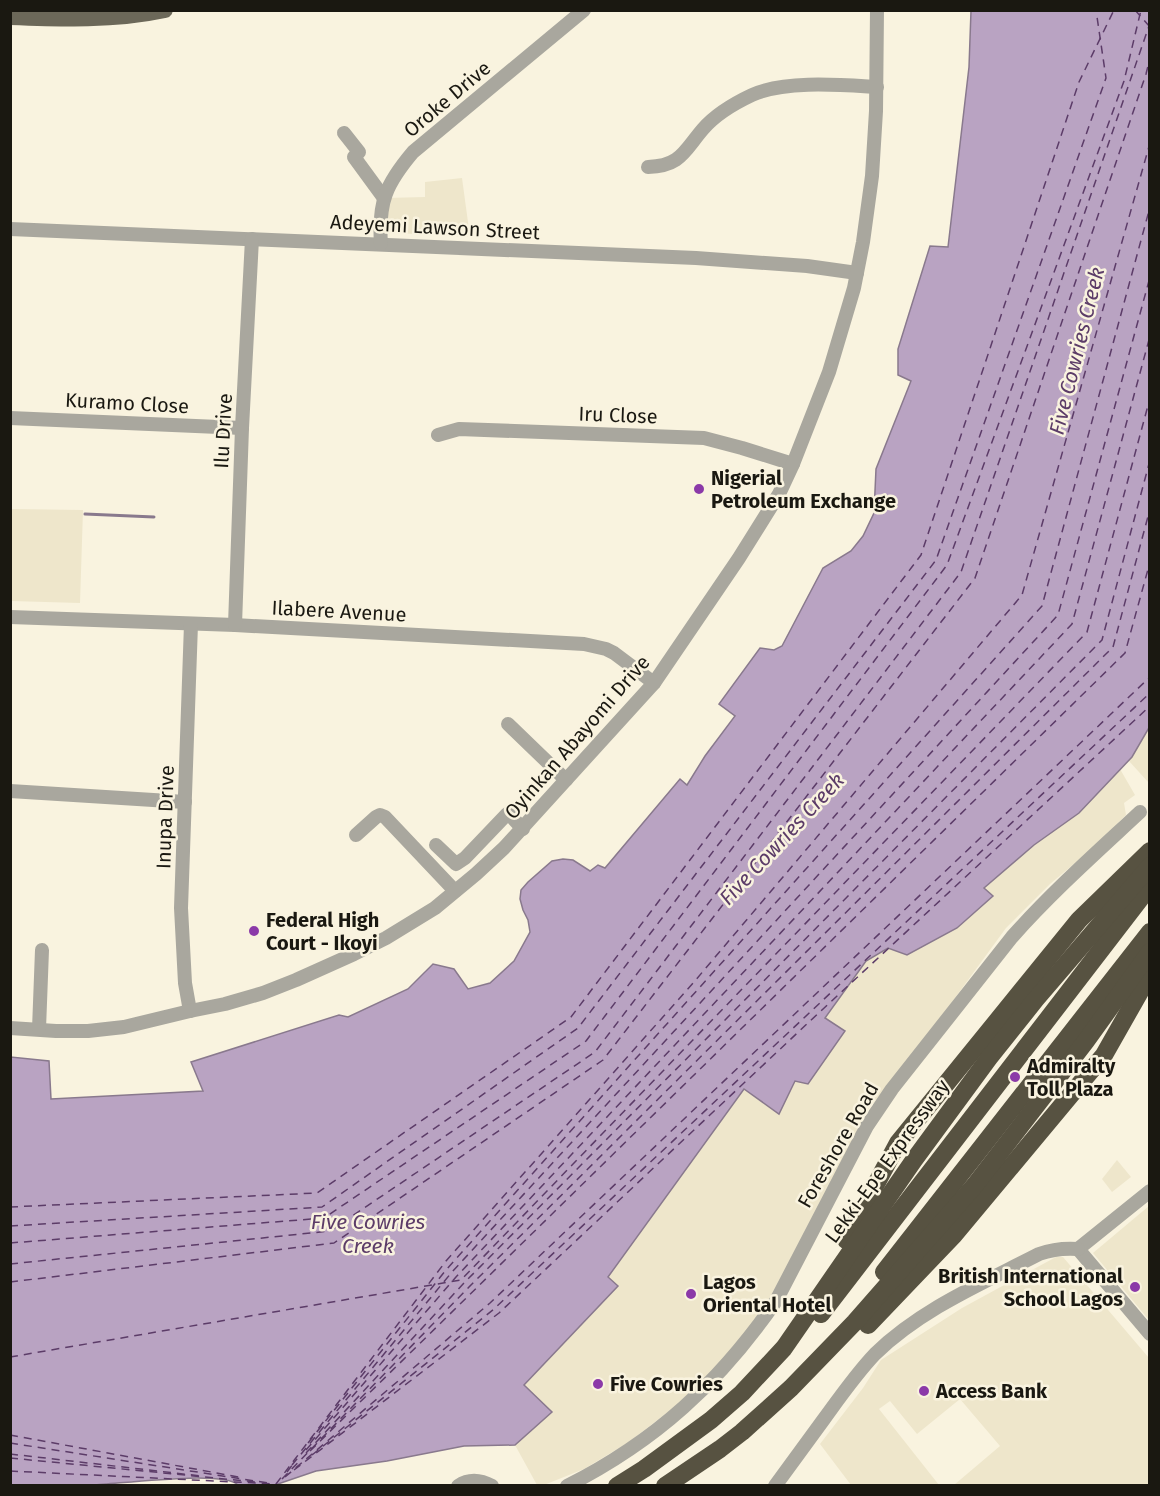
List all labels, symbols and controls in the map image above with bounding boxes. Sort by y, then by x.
street label: Oroke Drive [399,56,495,142]
street label: Adeyemi Lawson Street [329,210,541,245]
water label: Five Cowries Creek [1044,265,1110,437]
street label: Kuramo Close [64,388,190,418]
street label: Ilu Drive [209,393,237,469]
street label: Iru Close [578,402,658,428]
place label: Nigerial Petroleum Exchange [711,466,896,513]
marker: Nigerial Petroleum Exchange [692,482,706,496]
street label: Ilabere Avenue [271,595,407,627]
street label: Oyinkan Abayomi Drive [499,650,655,824]
street label: Inupa Drive [151,765,179,869]
water label: Five Cowries Creek [714,767,850,911]
place label: Federal High Court - Ikoyi [266,908,379,955]
marker: Federal High Court - Ikoyi [247,924,261,938]
place label: Admiralty Toll Plaza [1026,1054,1116,1101]
marker: Admiralty Toll Plaza [1008,1070,1022,1084]
street label: Lekki-Epe Expressway [820,1074,954,1247]
street label: Foreshore Road [792,1078,884,1212]
water label: Five Cowries Creek [311,1209,426,1259]
place label: British International School Lagos [938,1264,1123,1311]
place label: Lagos Oriental Hotel [703,1270,831,1317]
marker: British International School Lagos [1128,1280,1142,1294]
marker: Lagos Oriental Hotel [684,1287,698,1301]
place label: Five Cowries [610,1372,723,1396]
marker: Five Cowries [591,1377,605,1391]
place label: Access Bank [935,1379,1048,1403]
marker: Access Bank [917,1384,931,1398]

